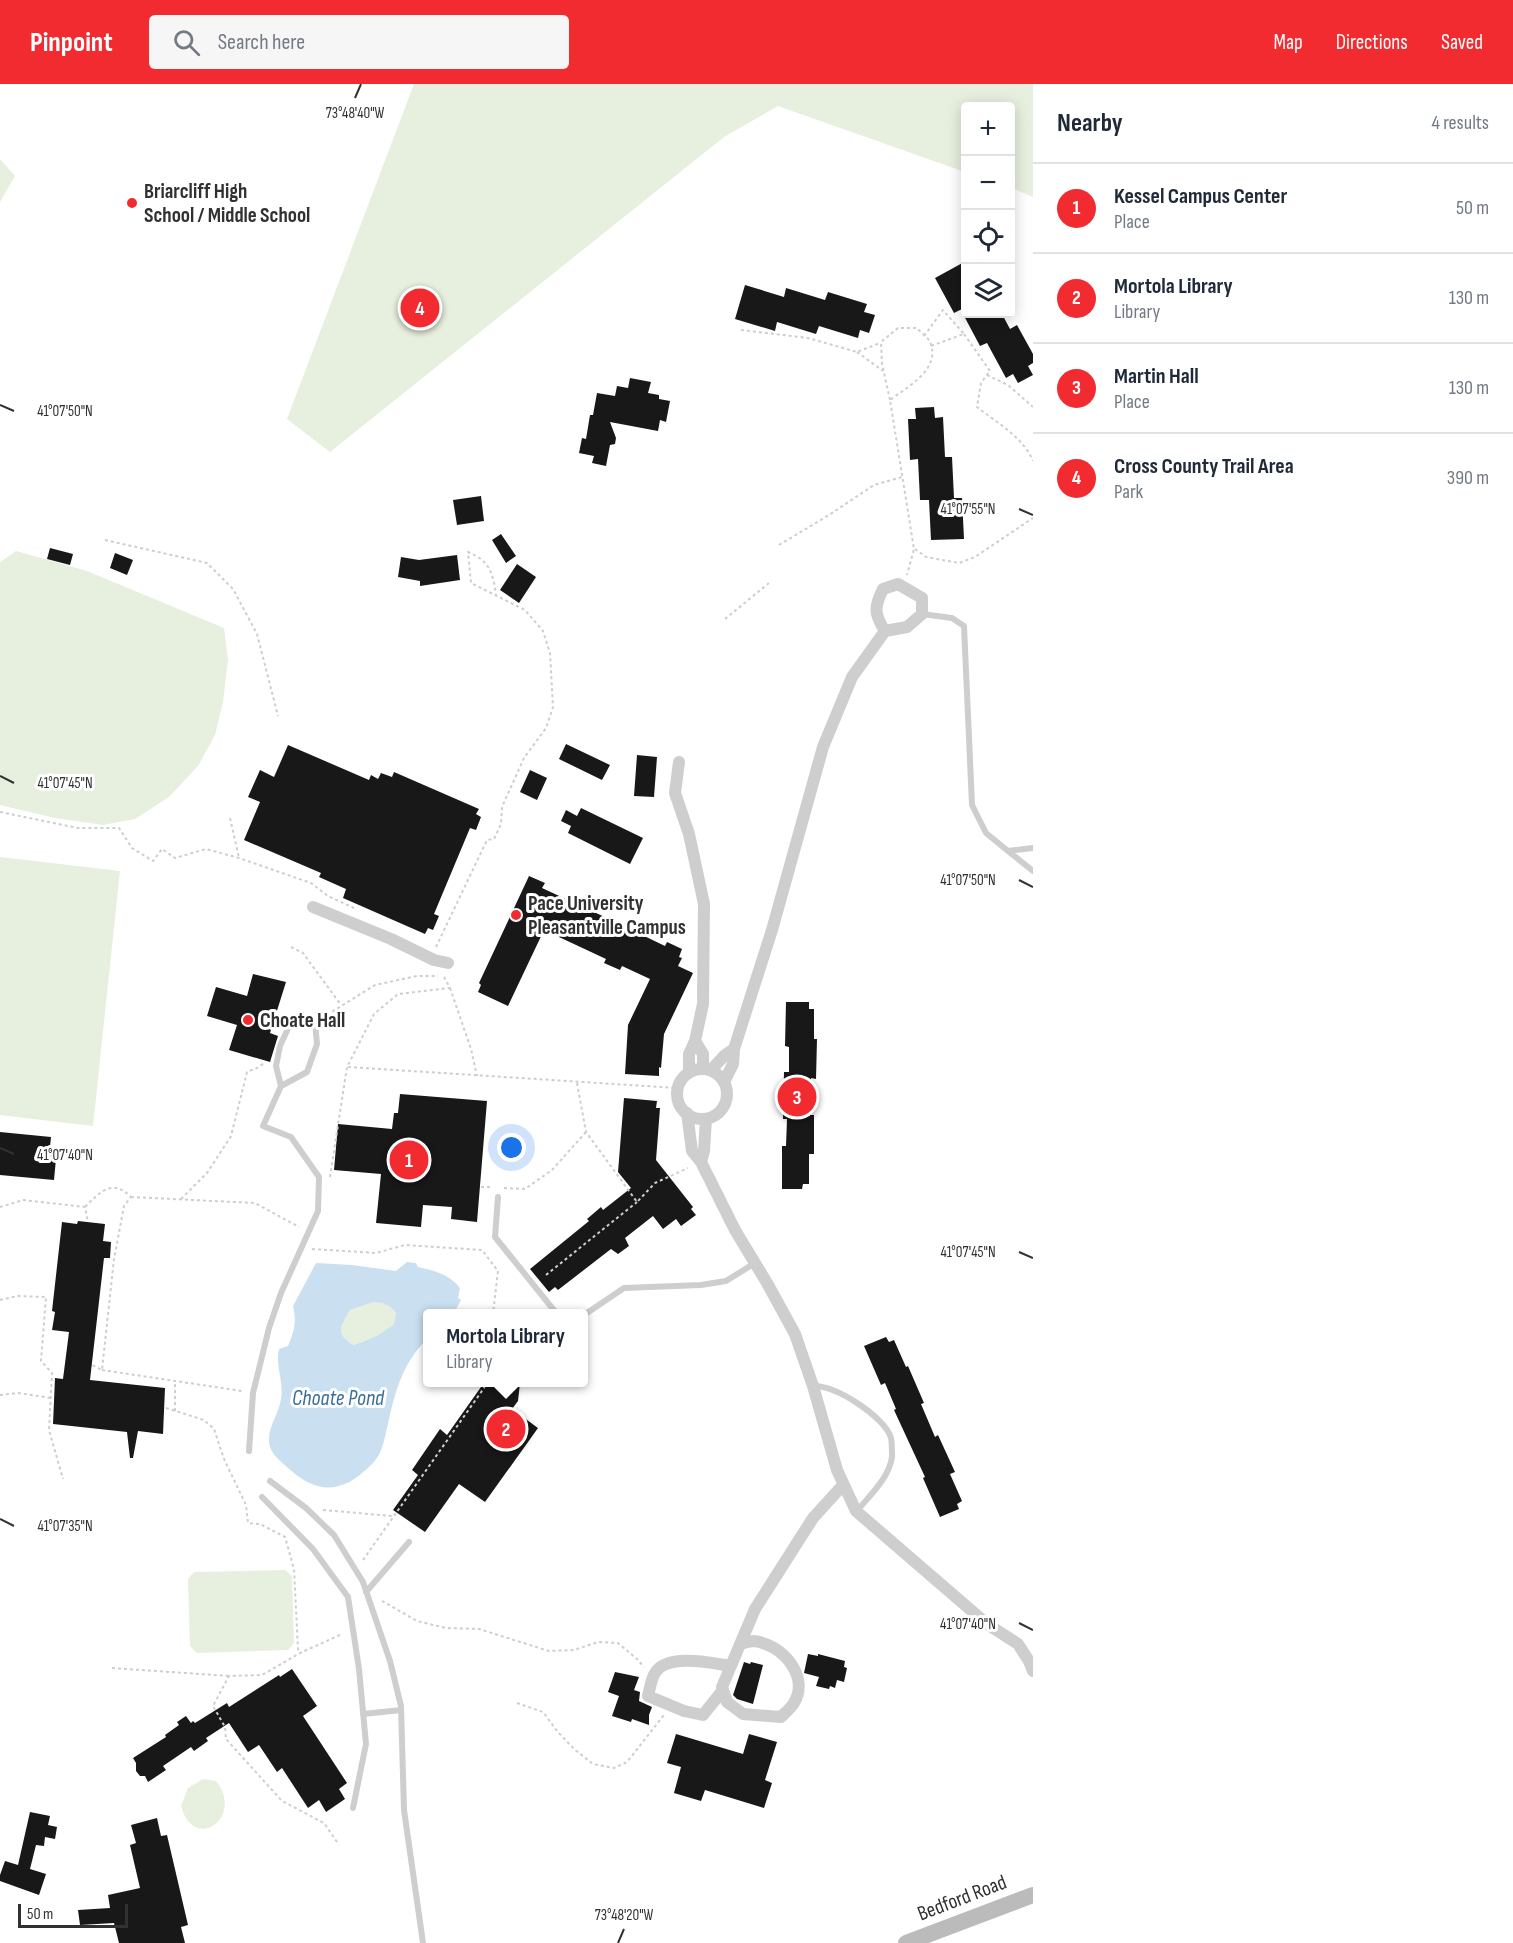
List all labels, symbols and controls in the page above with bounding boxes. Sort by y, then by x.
search box [149,15,569,69]
text: Pinpoint [30,26,113,59]
icon: search [170,26,203,59]
text: Search here [218,29,305,56]
text: Map [1273,30,1303,55]
text: Directions [1336,30,1408,55]
text: Saved [1441,30,1483,55]
map controls [961,102,1015,318]
button: + [961,102,1015,156]
text: 73°48'40"W [326,104,385,123]
text: Nearby [1057,108,1123,139]
text: 4 results [1432,111,1489,135]
button: − [961,156,1015,210]
place label: Briarcliff High School / Middle School [144,179,310,228]
text: Kessel Campus Center [1114,183,1287,210]
marker: Briarcliff High School / Middle School [125,196,139,210]
text: 1 [1073,196,1080,220]
text: 50 m [1456,196,1489,220]
button: locate [961,210,1015,264]
text: Place [1114,210,1150,234]
button: layers [961,264,1015,318]
text: Mortola Library [1114,273,1233,300]
pin: 4 [400,286,440,330]
text: 2 [1072,286,1081,310]
text: 130 m [1449,286,1489,310]
text: Library [1114,300,1160,324]
text: Martin Hall [1114,363,1199,390]
text: 3 [1072,376,1081,400]
text: 130 m [1449,376,1489,400]
text: Place [1114,390,1150,414]
text: 41°07'50"N [37,402,93,421]
text: Cross County Trail Area [1114,453,1294,480]
text: 4 [1072,466,1081,490]
text: 390 m [1447,466,1489,490]
text: Park [1114,480,1143,504]
text: 41°07'55"N [941,500,995,519]
text: 41°07'45"N [37,774,93,793]
text: 41°07'50"N [940,871,996,890]
place label: Pace University Pleasantville Campus [528,891,686,940]
marker: Pace University Pleasantville Campus [509,908,523,922]
place label: Choate Hall [260,1008,345,1033]
marker: Choate Hall [241,1013,255,1027]
pin: 3 [778,1074,816,1120]
your location [497,1133,526,1162]
pin: 1 [390,1138,428,1182]
text: 41°07'40"N [37,1146,93,1165]
text: 41°07'45"N [940,1243,996,1262]
popup [423,1309,588,1387]
text: Mortola Library [446,1323,565,1350]
text: Library [446,1350,492,1374]
water label: Choate Pond [292,1385,385,1412]
pin: 2 [486,1406,526,1452]
text: 41°07'35"N [37,1517,93,1536]
text: 41°07'40"N [940,1615,996,1634]
street label: Bedford Road [914,1870,1010,1926]
scale bar [18,1901,128,1928]
text: 50 m [27,1905,53,1924]
text: 73°48'20"W [595,1906,654,1925]

